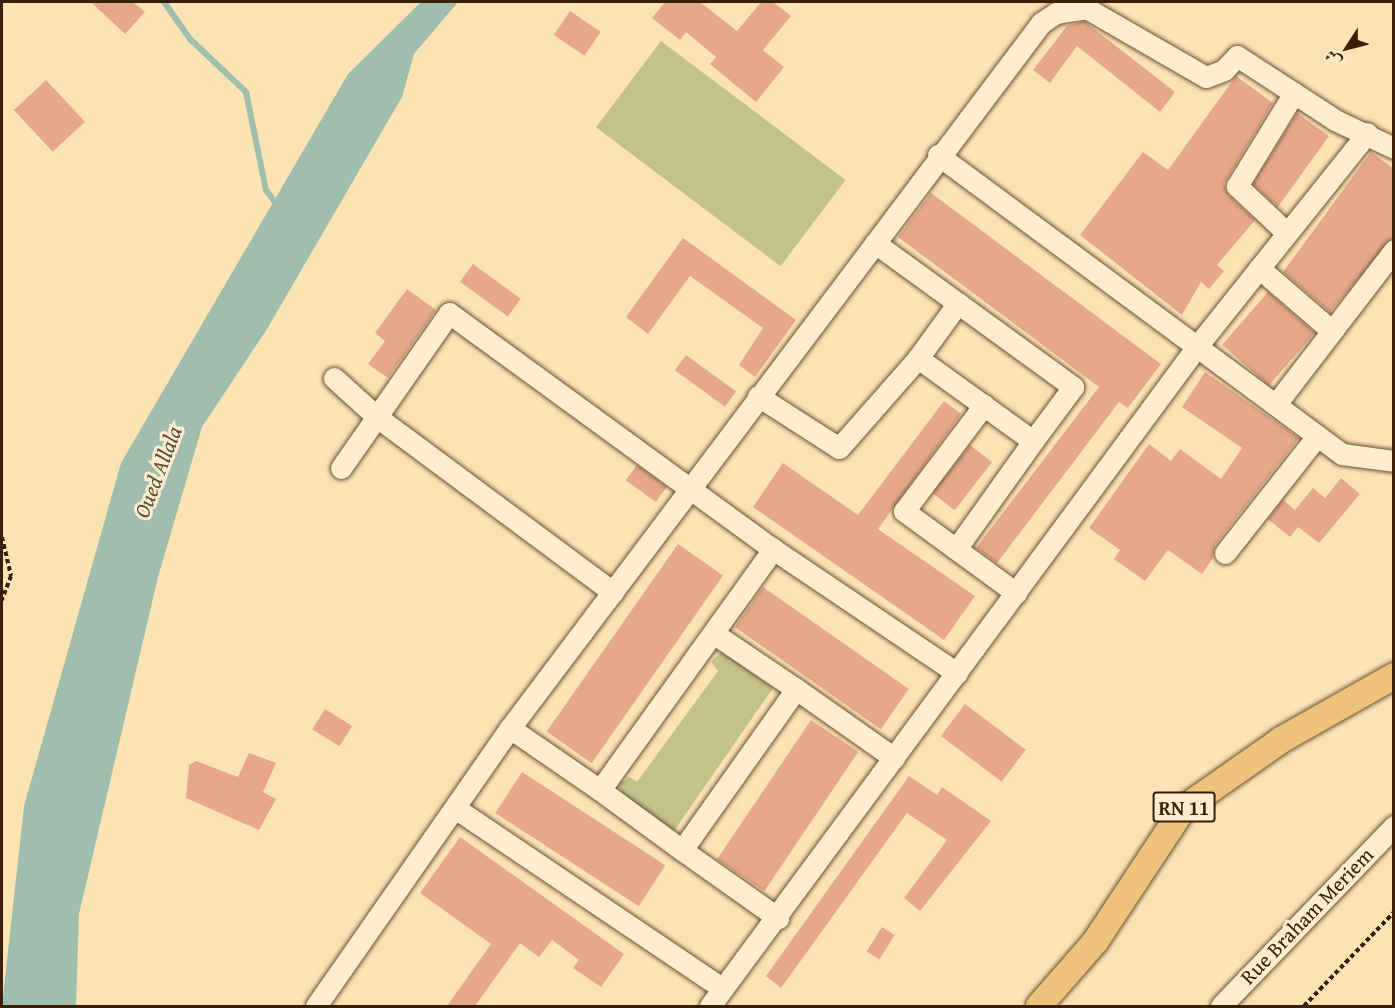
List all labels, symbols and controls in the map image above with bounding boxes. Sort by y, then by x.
north arrow [1317,18,1377,78]
text: ش [1318,45,1347,72]
water label: Oued Allala [128,422,188,522]
road number: RN 11 [1152,790,1216,824]
street label: Rue Braham Meriem [1235,842,1379,990]

